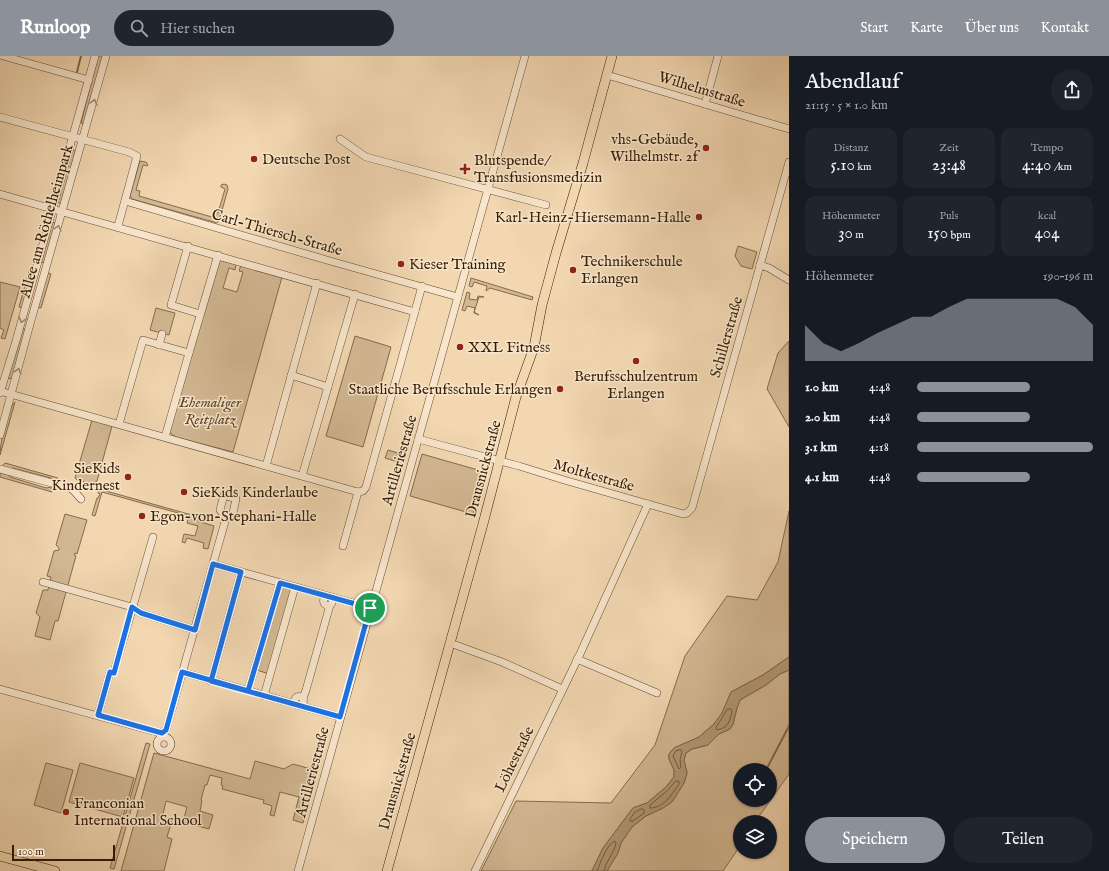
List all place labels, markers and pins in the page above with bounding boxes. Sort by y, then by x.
place label: vhs-Gebäude, Wilhelmstr. 2f [610,130,701,166]
marker: vhs-Gebäude, Wilhelmstr. 2f [701,143,711,153]
place label: Deutsche Post [262,150,351,169]
place label: Blutspende/ Transfusionsmedizin [474,151,602,187]
marker: Deutsche Post [249,154,259,164]
marker: Blutspende/ Transfusionsmedizin [459,163,471,175]
place label: Karl-Heinz-Hiersemann-Halle [495,208,691,227]
marker: Karl-Heinz-Hiersemann-Halle [694,212,704,222]
place label: Technikerschule Erlangen [581,252,683,288]
place label: Kieser Training [409,255,506,274]
marker: Kieser Training [396,259,406,269]
marker: Technikerschule Erlangen [568,265,578,275]
place label: XXL Fitness [468,338,550,357]
marker: XXL Fitness [455,342,465,352]
marker: Berufsschulzentrum Erlangen [631,356,641,366]
place label: Berufsschulzentrum Erlangen [574,367,698,403]
place label: Staatliche Berufsschule Erlangen [349,380,552,399]
marker: Staatliche Berufsschule Erlangen [555,384,565,394]
place label: SieKids Kindernest [51,459,120,495]
marker: SieKids Kindernest [123,472,133,482]
place label: SieKids Kinderlaube [192,483,318,502]
marker: SieKids Kinderlaube [179,487,189,497]
place label: Egon-von-Stephani-Halle [150,507,317,526]
marker: Egon-von-Stephani-Halle [137,511,147,521]
pin [353,591,387,625]
place label: Franconian International School [74,794,203,830]
marker: Franconian International School [61,807,71,817]

